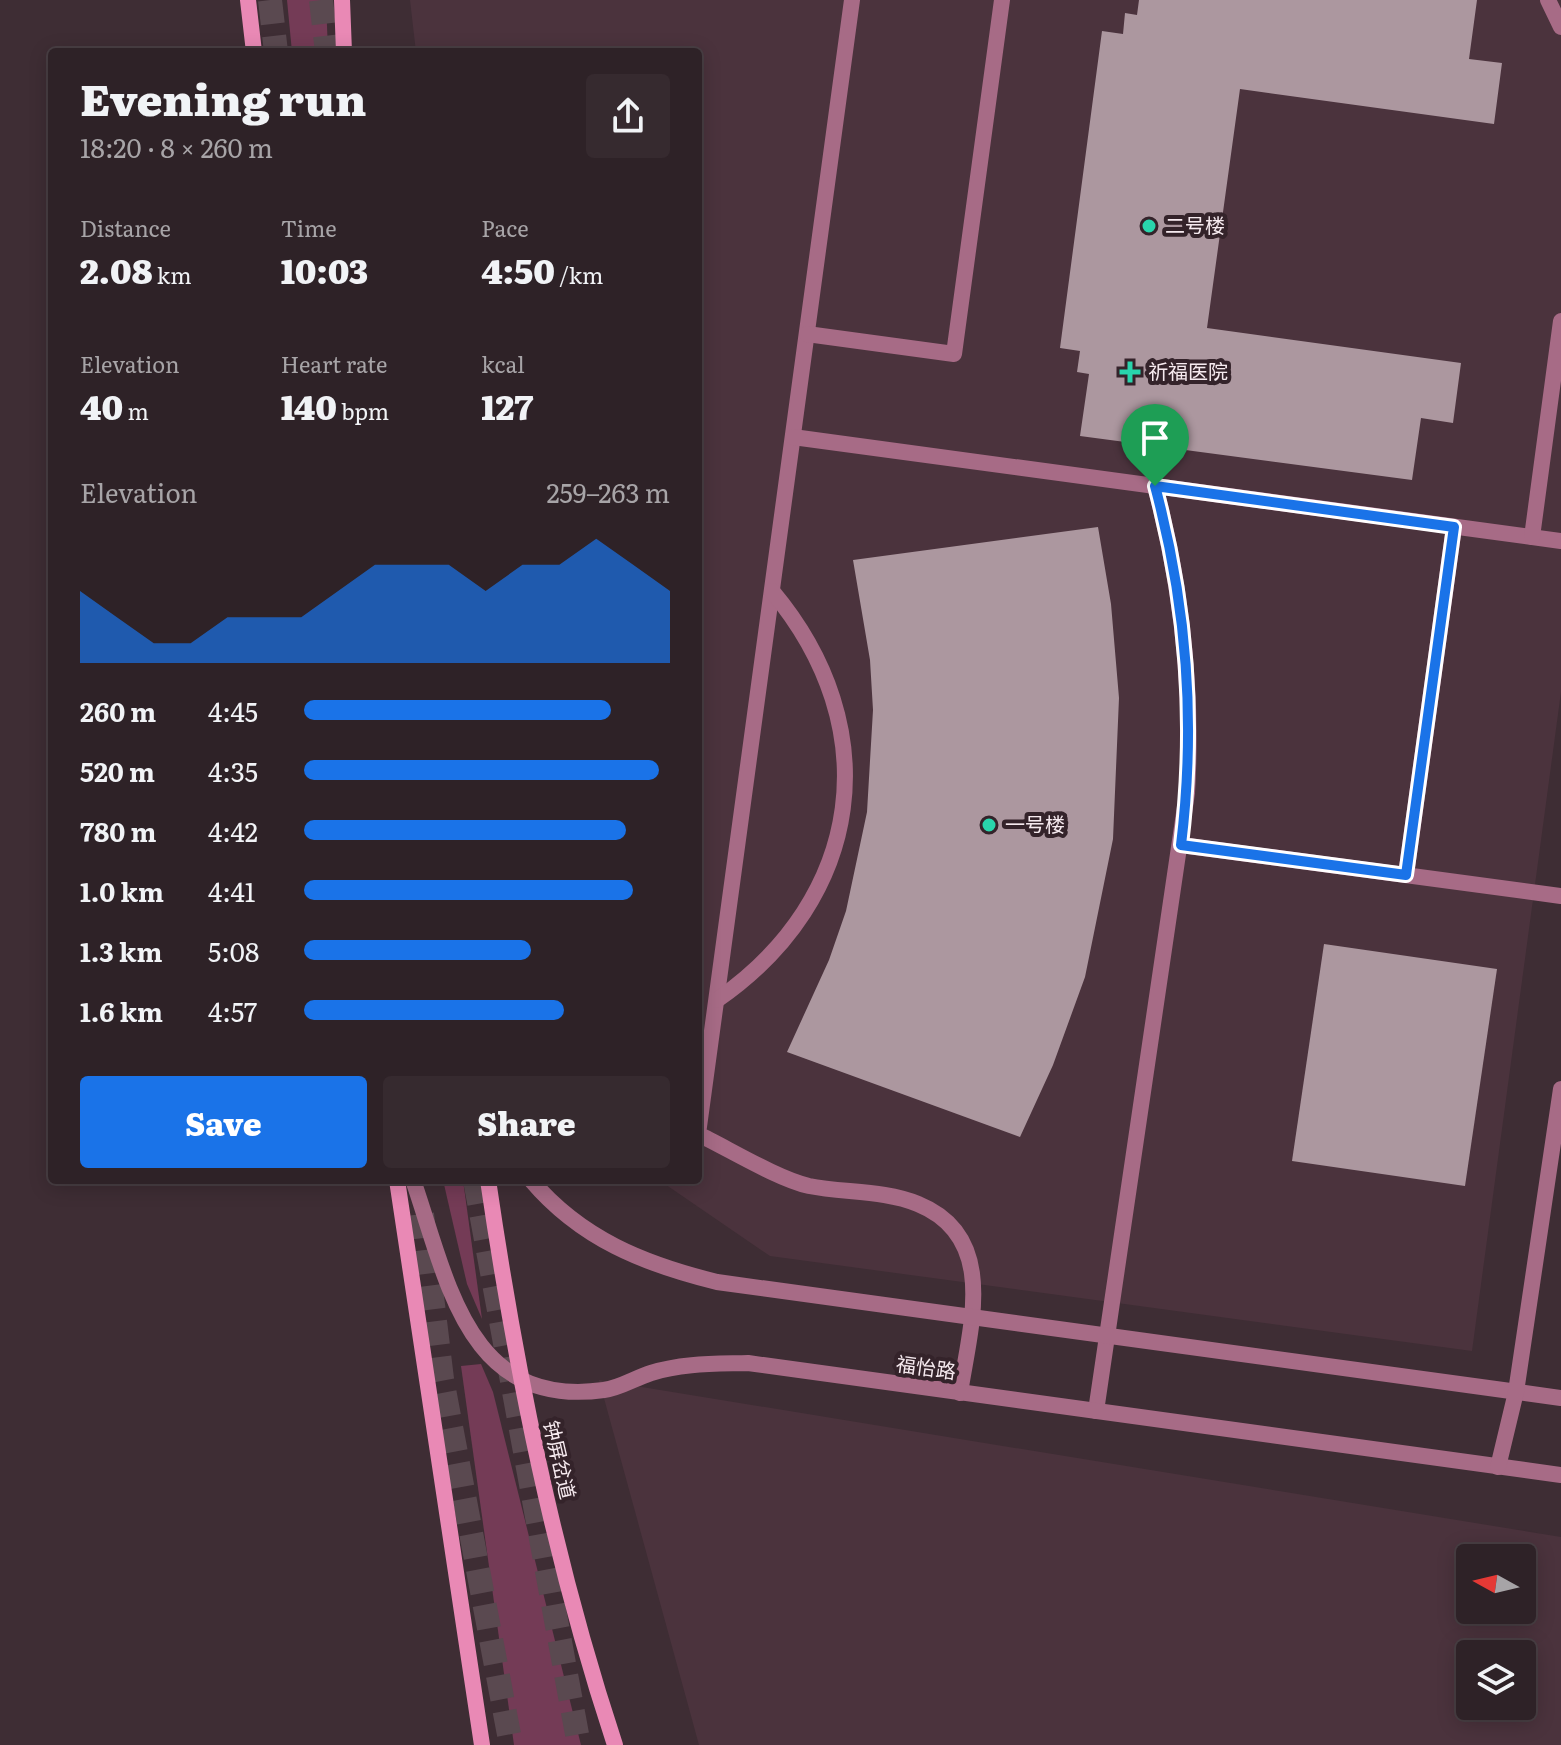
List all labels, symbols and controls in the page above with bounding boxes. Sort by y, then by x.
text: Evening run [80,64,366,130]
button: share [586,74,670,158]
text: 18:20 · 8 × 260 m [80,127,273,166]
place label: 二号楼 [1165,209,1225,239]
text: Distance [80,211,171,244]
text: Time [281,211,337,244]
text: Pace [481,211,529,244]
marker: 二号楼 [1140,217,1158,235]
text: 2.08 [80,244,152,294]
text: 10:03 [281,244,368,294]
text: 4:50 [481,244,555,294]
text: km [152,258,192,291]
text: /km [555,258,603,291]
text: Elevation [80,347,179,380]
text: Heart rate [281,347,387,380]
text: kcal [481,347,525,380]
place label: 祈福医院 [1148,355,1228,385]
marker: 祈福医院 [1119,361,1141,383]
text: 40 [80,380,123,430]
text: 140 [281,380,337,430]
text: 127 [481,380,533,430]
text: m [123,394,149,427]
text: bpm [337,394,389,427]
pin [1121,404,1189,486]
icon: arrive [1133,416,1177,460]
text: Elevation [80,472,198,511]
text: 259–263 m [546,472,670,511]
text: 260 m [80,691,156,730]
text: 4:45 [208,691,258,730]
text: 520 m [80,751,155,790]
text: 4:35 [208,751,258,790]
place label: 一号楼 [1005,808,1065,838]
text: 780 m [80,811,157,850]
text: 4:42 [208,811,258,850]
marker: 一号楼 [980,816,998,834]
text: 1.0 km [80,871,164,910]
text: 4:41 [208,871,255,910]
text: 1.3 km [80,931,162,970]
text: 5:08 [208,931,259,970]
text: 1.6 km [80,991,163,1030]
text: 4:57 [208,991,257,1030]
button: Save [80,1076,367,1168]
button: Share [383,1076,670,1168]
street label: 福怡路 [894,1347,958,1385]
street label: 钟屏岔道 [537,1417,585,1502]
north arrow [1456,1544,1536,1624]
map controls [1456,1544,1536,1720]
button: layers [1456,1640,1536,1720]

